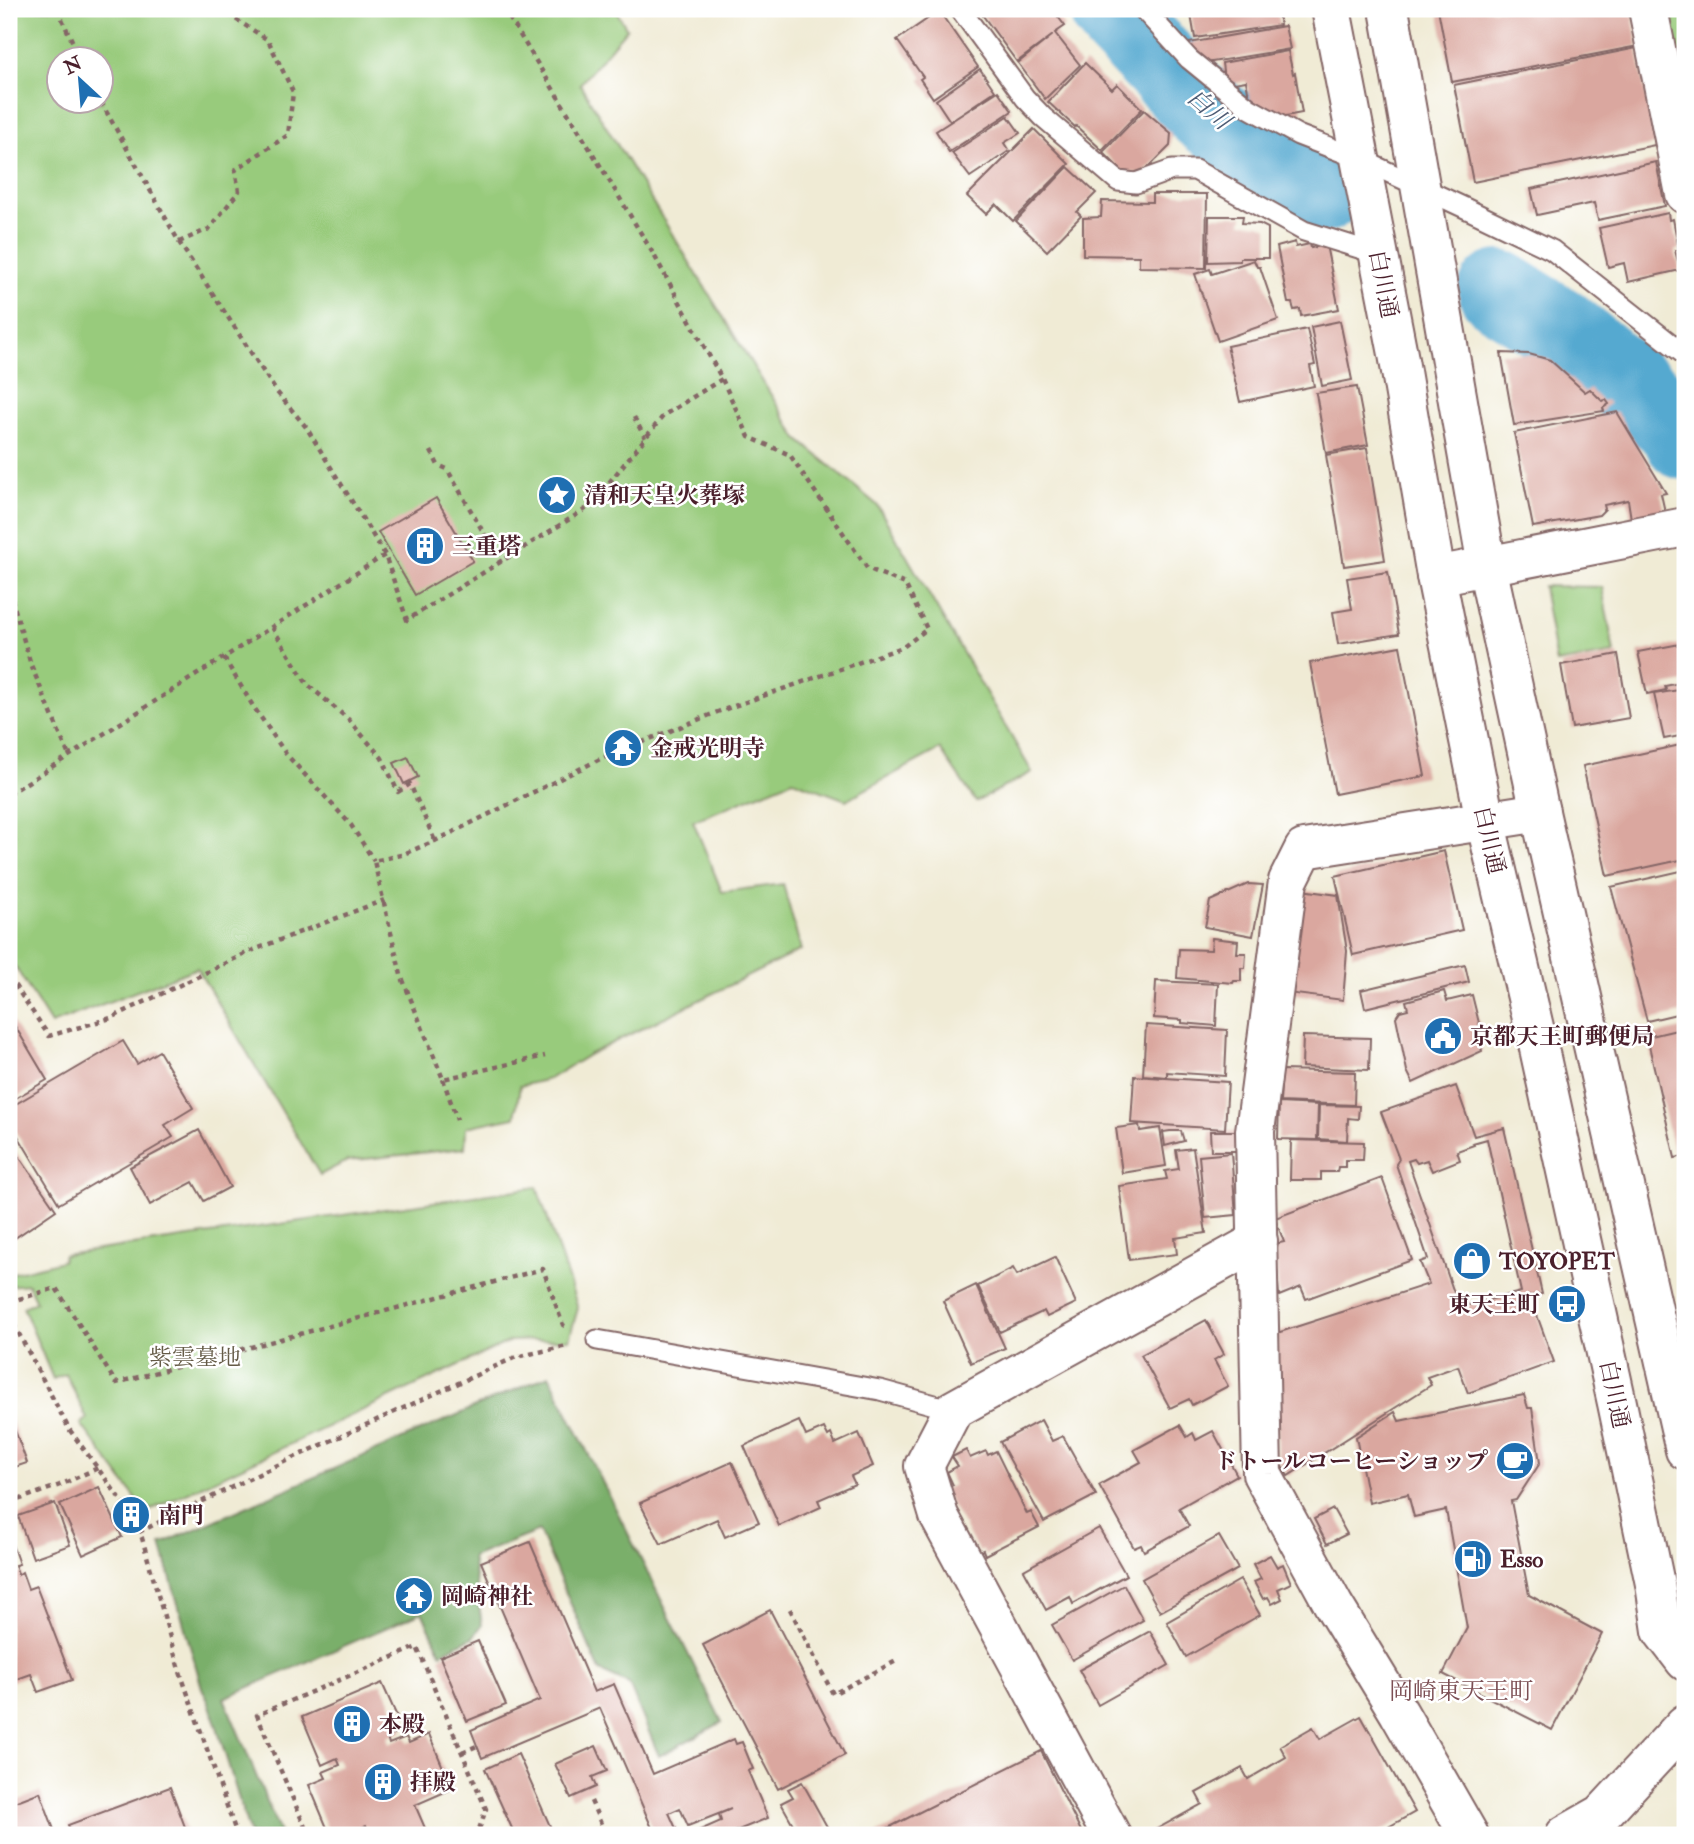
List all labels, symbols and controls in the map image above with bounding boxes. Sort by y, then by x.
north arrow [46,46,116,116]
text: N [59,51,87,81]
water label: 白川 [1180,82,1239,139]
street label: 白川通 [1363,247,1404,321]
place icon: 清和天皇火葬塚 [536,474,578,516]
place label: 清和天皇火葬塚 [584,481,745,510]
building icon: 三重塔 [404,525,446,567]
place label: 三重塔 [452,532,521,561]
temple icon: 金戒光明寺 [602,727,644,769]
place label: 金戒光明寺 [650,734,765,763]
street label: 白川通 [1468,803,1511,877]
public building icon: 京都天王町郵便局 [1422,1015,1464,1057]
place label: 京都天王町郵便局 [1470,1022,1654,1051]
shop icon: TOYOPET [1451,1240,1493,1282]
place label: TOYOPET [1498,1247,1616,1276]
bus stop icon: 東天王町 [1546,1283,1588,1325]
place label: 東天王町 [1448,1290,1540,1319]
park label: 紫雲墓地 [149,1343,241,1372]
street label: 白川通 [1593,1357,1636,1431]
cafe icon: ドトールコーヒーショップ [1494,1440,1536,1482]
place label: ドトールコーヒーショップ [1214,1447,1488,1476]
building icon: 南門 [110,1494,152,1536]
place label: 南門 [158,1501,204,1530]
fuel station icon: Esso [1452,1538,1494,1580]
place label: Esso [1500,1545,1543,1574]
temple icon: 岡崎神社 [393,1575,435,1617]
place label: 岡崎神社 [441,1582,533,1611]
district label: 岡崎東天王町 [1389,1676,1533,1707]
building icon: 本殿 [331,1703,373,1745]
place label: 本殿 [379,1710,425,1739]
building icon: 拝殿 [362,1761,404,1803]
place label: 拝殿 [410,1768,456,1797]

